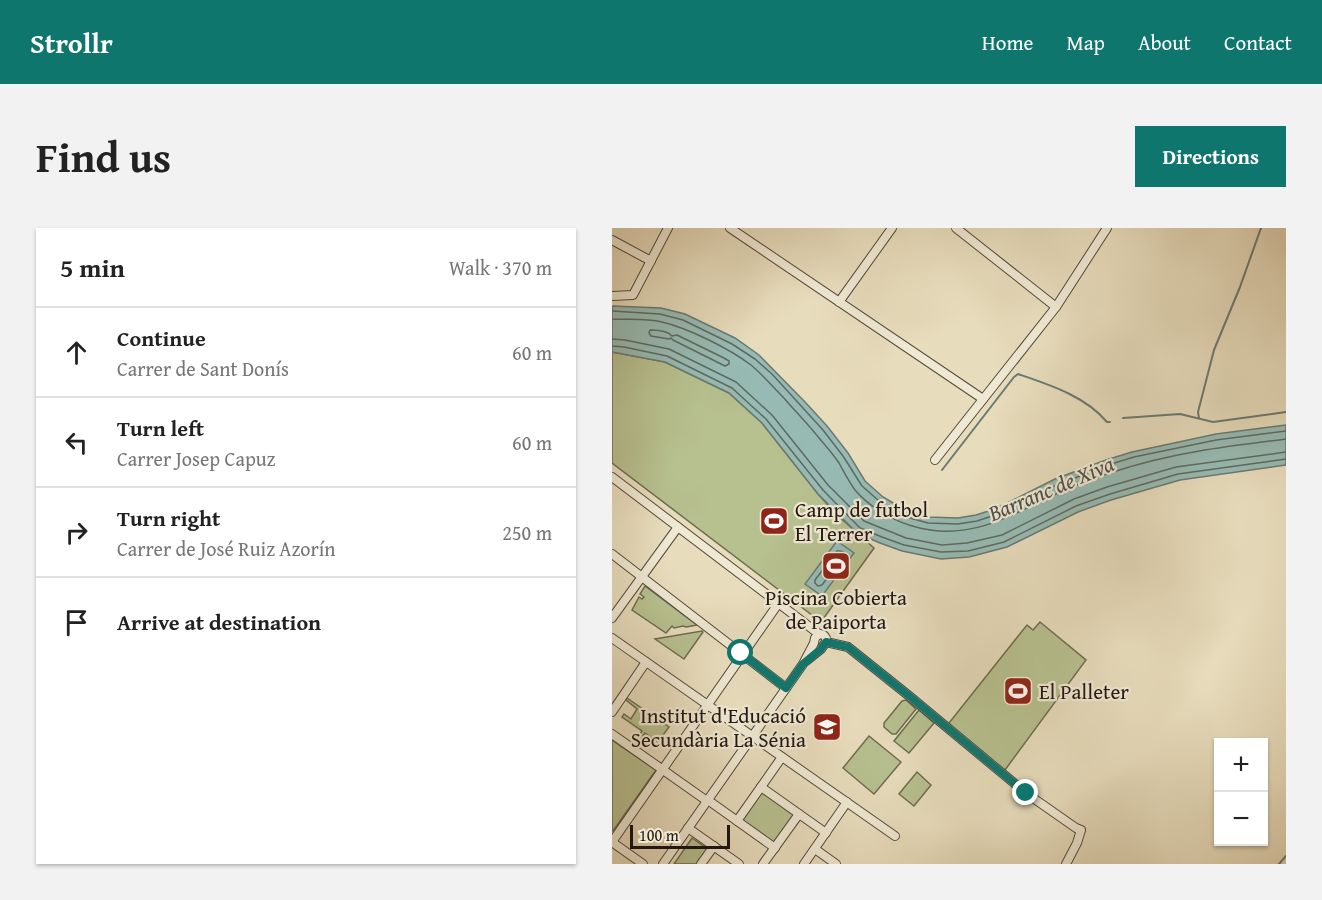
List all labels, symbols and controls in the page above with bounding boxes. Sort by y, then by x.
text: Strollr [30,22,113,63]
text: Home [982,27,1033,58]
text: Map [1066,27,1105,58]
text: About [1138,27,1191,58]
text: Contact [1224,27,1292,58]
text: Find us [36,126,171,187]
button: Directions [1135,126,1286,187]
text: 5 min [60,248,125,287]
text: Walk · 370 m [449,253,552,282]
text: Continue [117,322,206,354]
icon: ahead [60,336,93,369]
text: 60 m [512,338,552,367]
text: Carrer de Sant Donís [117,354,289,383]
text: Turn left [117,412,204,444]
icon: left [60,426,93,459]
text: 60 m [512,428,552,457]
text: Carrer Josep Capuz [117,444,275,473]
water label: Barranc de Xiva [982,447,1119,529]
place label: Camp de futbol El Terrer [795,494,928,549]
text: Turn right [117,502,220,534]
sports icon: Camp de futbol El Terrer [758,505,790,537]
icon: right [60,516,93,549]
text: 250 m [502,518,552,547]
text: Carrer de José Ruiz Azorín [117,534,336,563]
sports icon: Piscina Cobierta de Paiporta [820,550,852,582]
place label: Piscina Cobierta de Paiporta [765,582,907,637]
icon: arrive [60,606,93,639]
text: Arrive at destination [117,606,321,638]
route start [727,639,753,665]
sports icon: El Palleter [1002,675,1034,707]
place label: El Palleter [1039,676,1129,707]
place label: Institut d'Educació Secundària La Sénia [631,700,806,755]
school or university icon: Institut d'Educació Secundària La Sénia [811,711,843,743]
map controls [1214,738,1268,846]
button: + [1214,738,1268,792]
route end [1012,779,1038,805]
button: − [1214,792,1268,846]
scale bar [630,822,730,850]
text: 100 m [639,823,679,847]

